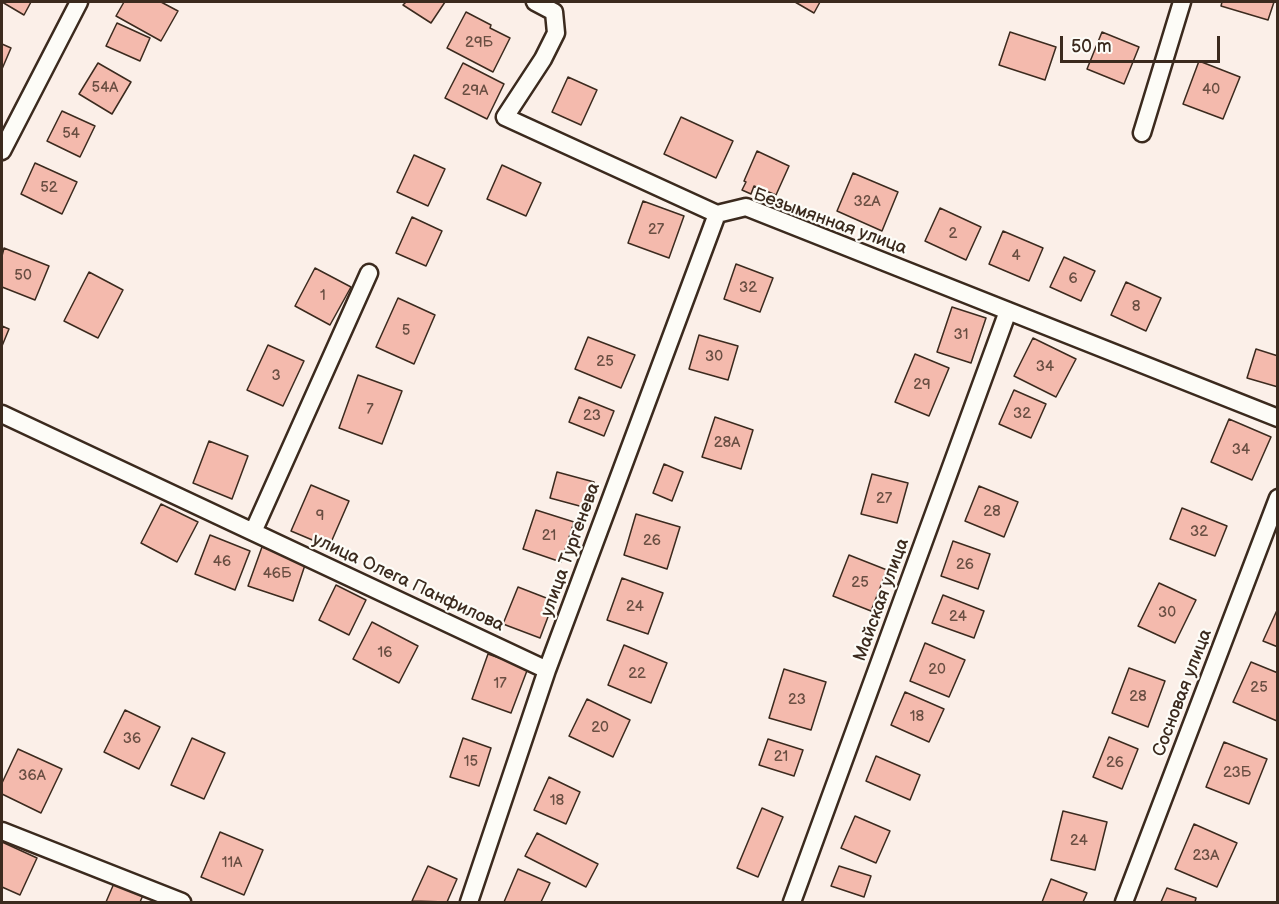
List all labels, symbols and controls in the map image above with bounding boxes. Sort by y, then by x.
scale bar [1063,24,1224,62]
house number: 29Б [465,34,493,52]
text: 50 m [1071,36,1112,57]
house number: 54А [92,79,118,97]
house number: 40 [1202,81,1220,99]
house number: 29А [462,82,488,100]
house number: 54 [62,125,80,143]
house number: 52 [40,179,58,197]
street label: Безымянная улица [750,184,910,260]
house number: 32А [853,193,881,211]
house number: 27 [648,221,664,239]
house number: 2 [949,225,957,243]
house number: 4 [1011,247,1021,265]
house number: 50 [14,267,32,285]
house number: 6 [1068,270,1078,288]
house number: 32 [739,279,757,297]
house number: 1 [320,287,326,305]
house number: 8 [1132,298,1140,316]
house number: 5 [402,322,410,340]
house number: 31 [953,326,969,344]
house number: 30 [705,348,723,366]
house number: 25 [596,353,614,371]
house number: 34 [1036,358,1054,376]
house number: 3 [271,367,281,385]
house number: 29 [913,376,931,394]
house number: 7 [366,401,374,419]
house number: 32 [1013,405,1031,423]
house number: 23 [583,407,601,425]
house number: 28А [714,434,740,452]
house number: 34 [1232,441,1250,459]
street label: улица Тургенева [537,480,605,620]
house number: 27 [876,490,892,508]
house number: 28 [983,503,1001,521]
house number: 9 [316,507,324,525]
house number: 32 [1190,523,1208,541]
house number: 21 [542,527,556,545]
street label: улица Олега Панфилова [309,529,507,637]
house number: 26 [643,532,661,550]
street label: Майская улица [850,536,914,664]
house number: 46 [213,553,231,571]
house number: 26 [956,556,974,574]
house number: 46Б [263,565,291,583]
house number: 25 [851,574,869,592]
house number: 24 [626,598,644,616]
house number: 30 [1158,604,1176,622]
house number: 24 [949,608,967,626]
street label: Сосновая улица [1149,626,1217,760]
house number: 16 [378,644,392,662]
house number: 20 [928,661,946,679]
house number: 22 [628,665,646,683]
house number: 17 [493,675,507,693]
house number: 25 [1250,679,1268,697]
house number: 28 [1129,688,1147,706]
house number: 23 [788,691,806,709]
house number: 18 [910,708,924,726]
house number: 20 [591,719,609,737]
house number: 36 [123,730,141,748]
house number: 21 [774,748,788,766]
house number: 15 [464,753,478,771]
house number: 26 [1106,754,1124,772]
house number: 23Б [1223,764,1251,782]
house number: 36А [18,767,46,785]
house number: 18 [550,792,564,810]
house number: 24 [1070,832,1088,850]
house number: 23А [1193,847,1219,865]
house number: 11А [222,854,242,872]

